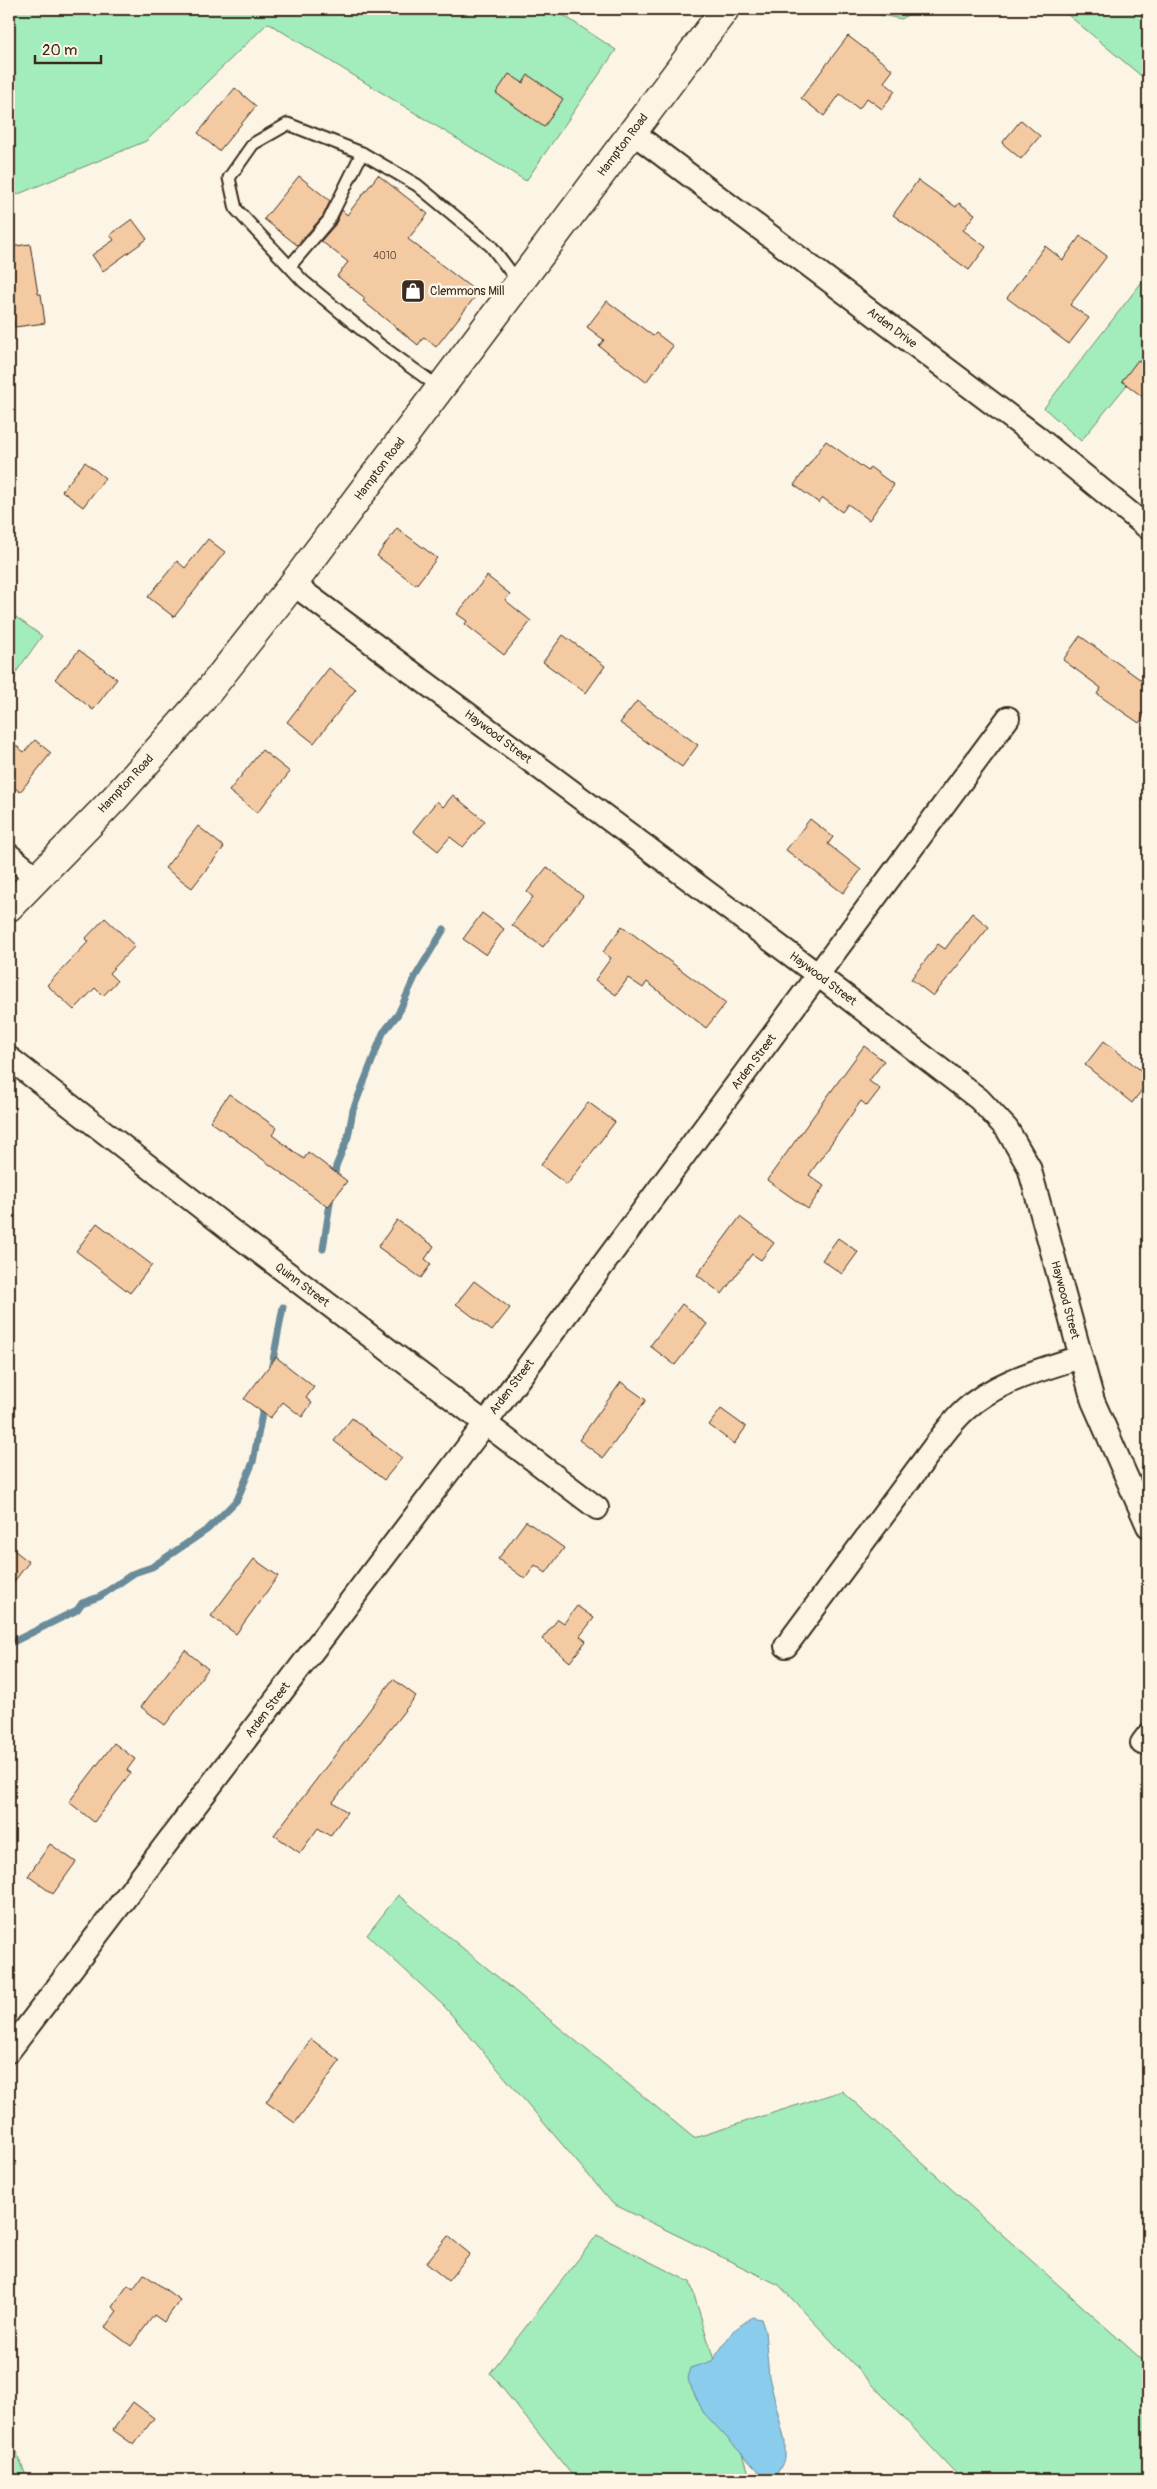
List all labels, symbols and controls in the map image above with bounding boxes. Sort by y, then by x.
scale bar [35,32,101,64]
text: 20 m [42,41,77,60]
street label: Hampton Road [594,110,652,179]
house number: 4010 [373,250,397,262]
shop icon: Clemmons Mill [400,278,426,304]
place label: Clemmons Mill [430,284,505,299]
street label: Arden Drive [864,304,920,352]
street label: Hampton Road [351,434,409,503]
street label: Haywood Street [461,707,535,767]
street label: Hampton Road [95,751,157,817]
street label: Haywood Street [786,949,860,1009]
street label: Arden Street [728,1031,780,1093]
street label: Haywood Street [1047,1259,1083,1341]
street label: Quinn Street [272,1260,332,1310]
street label: Arden Street [486,1356,538,1418]
street label: Arden Street [242,1679,294,1741]

